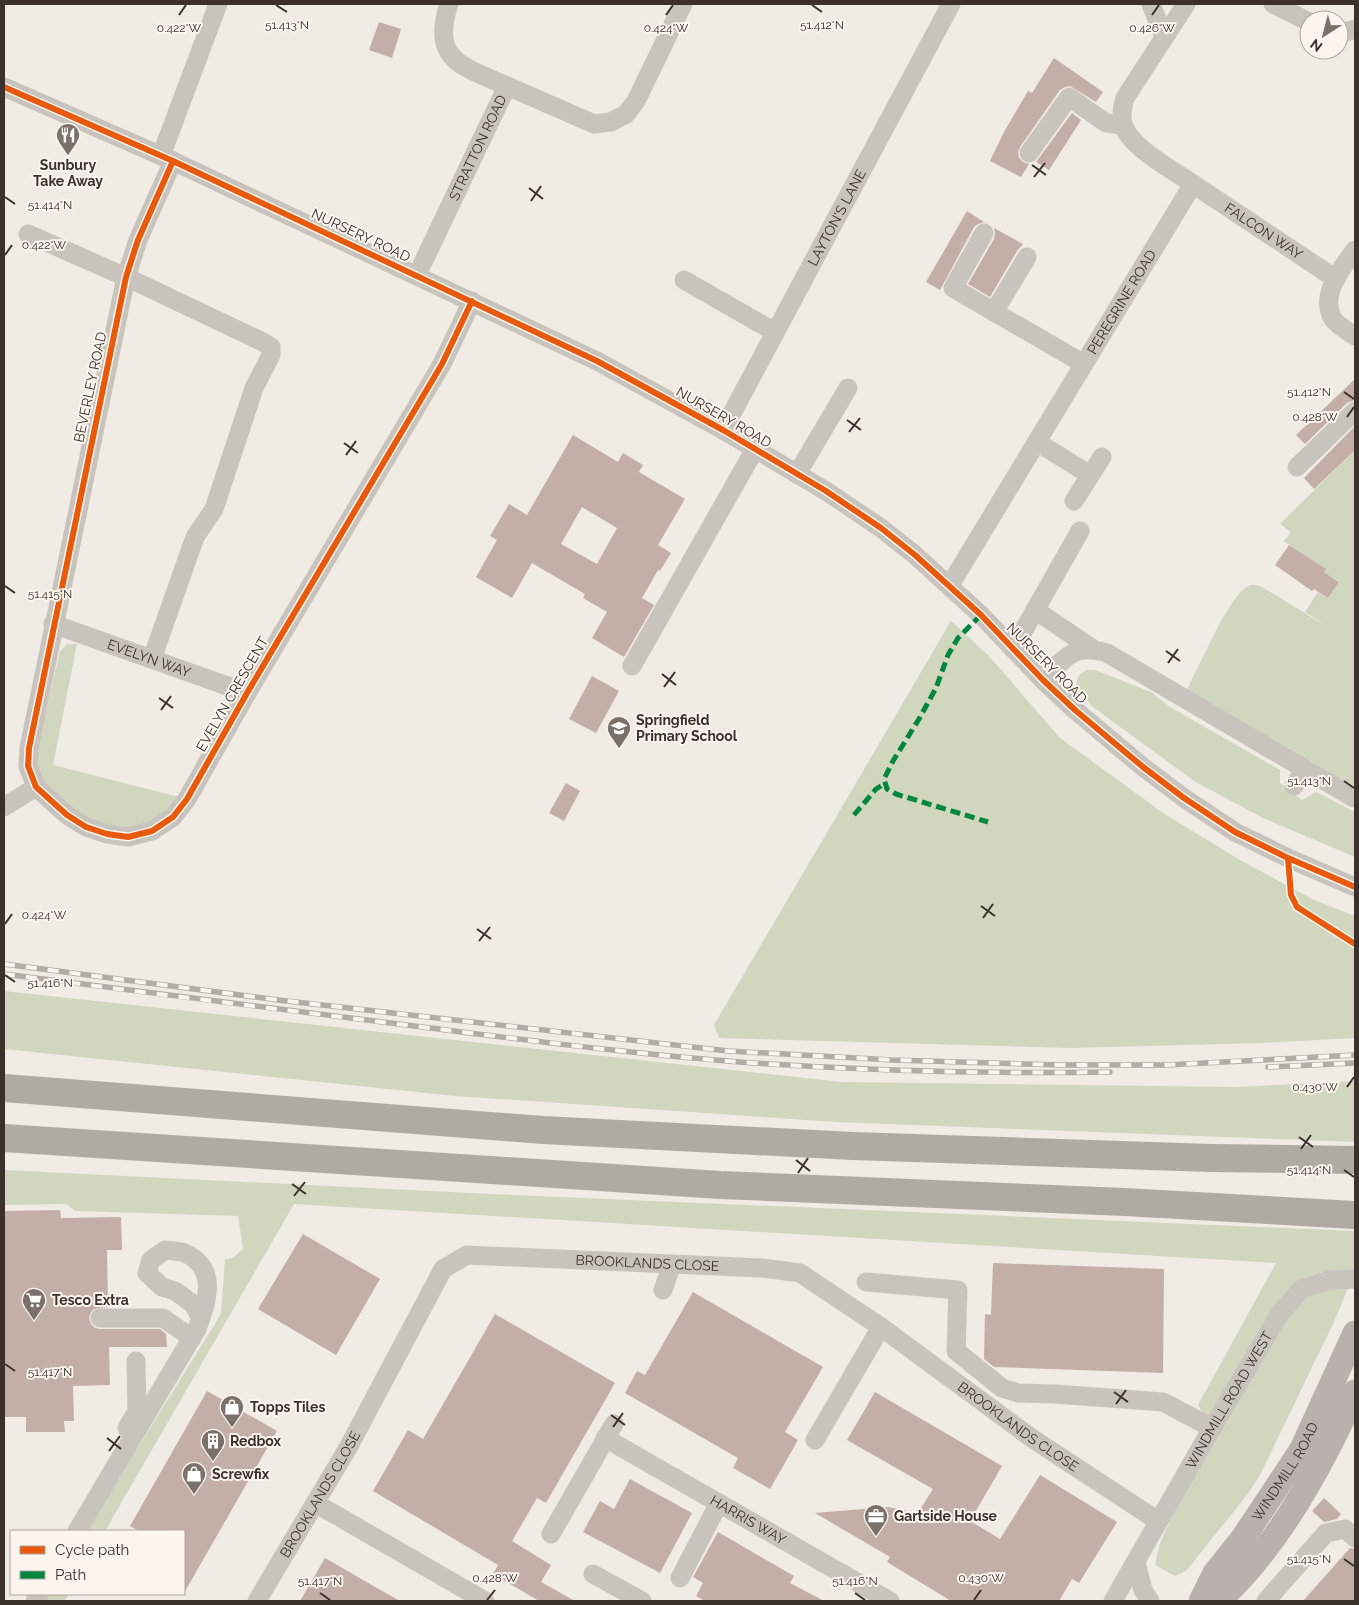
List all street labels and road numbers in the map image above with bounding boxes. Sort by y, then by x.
street label: STRATTON ROAD [446,92,510,203]
street label: LAYTON'S LANE [804,167,869,268]
street label: FALCON WAY [1222,200,1306,263]
street label: NURSERY ROAD [309,205,413,265]
street label: PEREGRINE ROAD [1084,247,1159,357]
street label: BEVERLEY ROAD [70,330,110,444]
street label: NURSERY ROAD [674,383,774,451]
street label: NURSERY ROAD [1003,619,1091,707]
street label: EVELYN CRESCENT [193,633,272,754]
street label: EVELYN WAY [105,636,193,680]
street label: BROOKLANDS CLOSE [575,1252,720,1274]
street label: WINDMILL ROAD WEST [1182,1328,1276,1471]
street label: BROOKLANDS CLOSE [955,1378,1082,1475]
street label: WINDMILL ROAD [1249,1420,1321,1524]
street label: BROOKLANDS CLOSE [277,1428,363,1560]
street label: HARRIS WAY [708,1492,789,1548]

